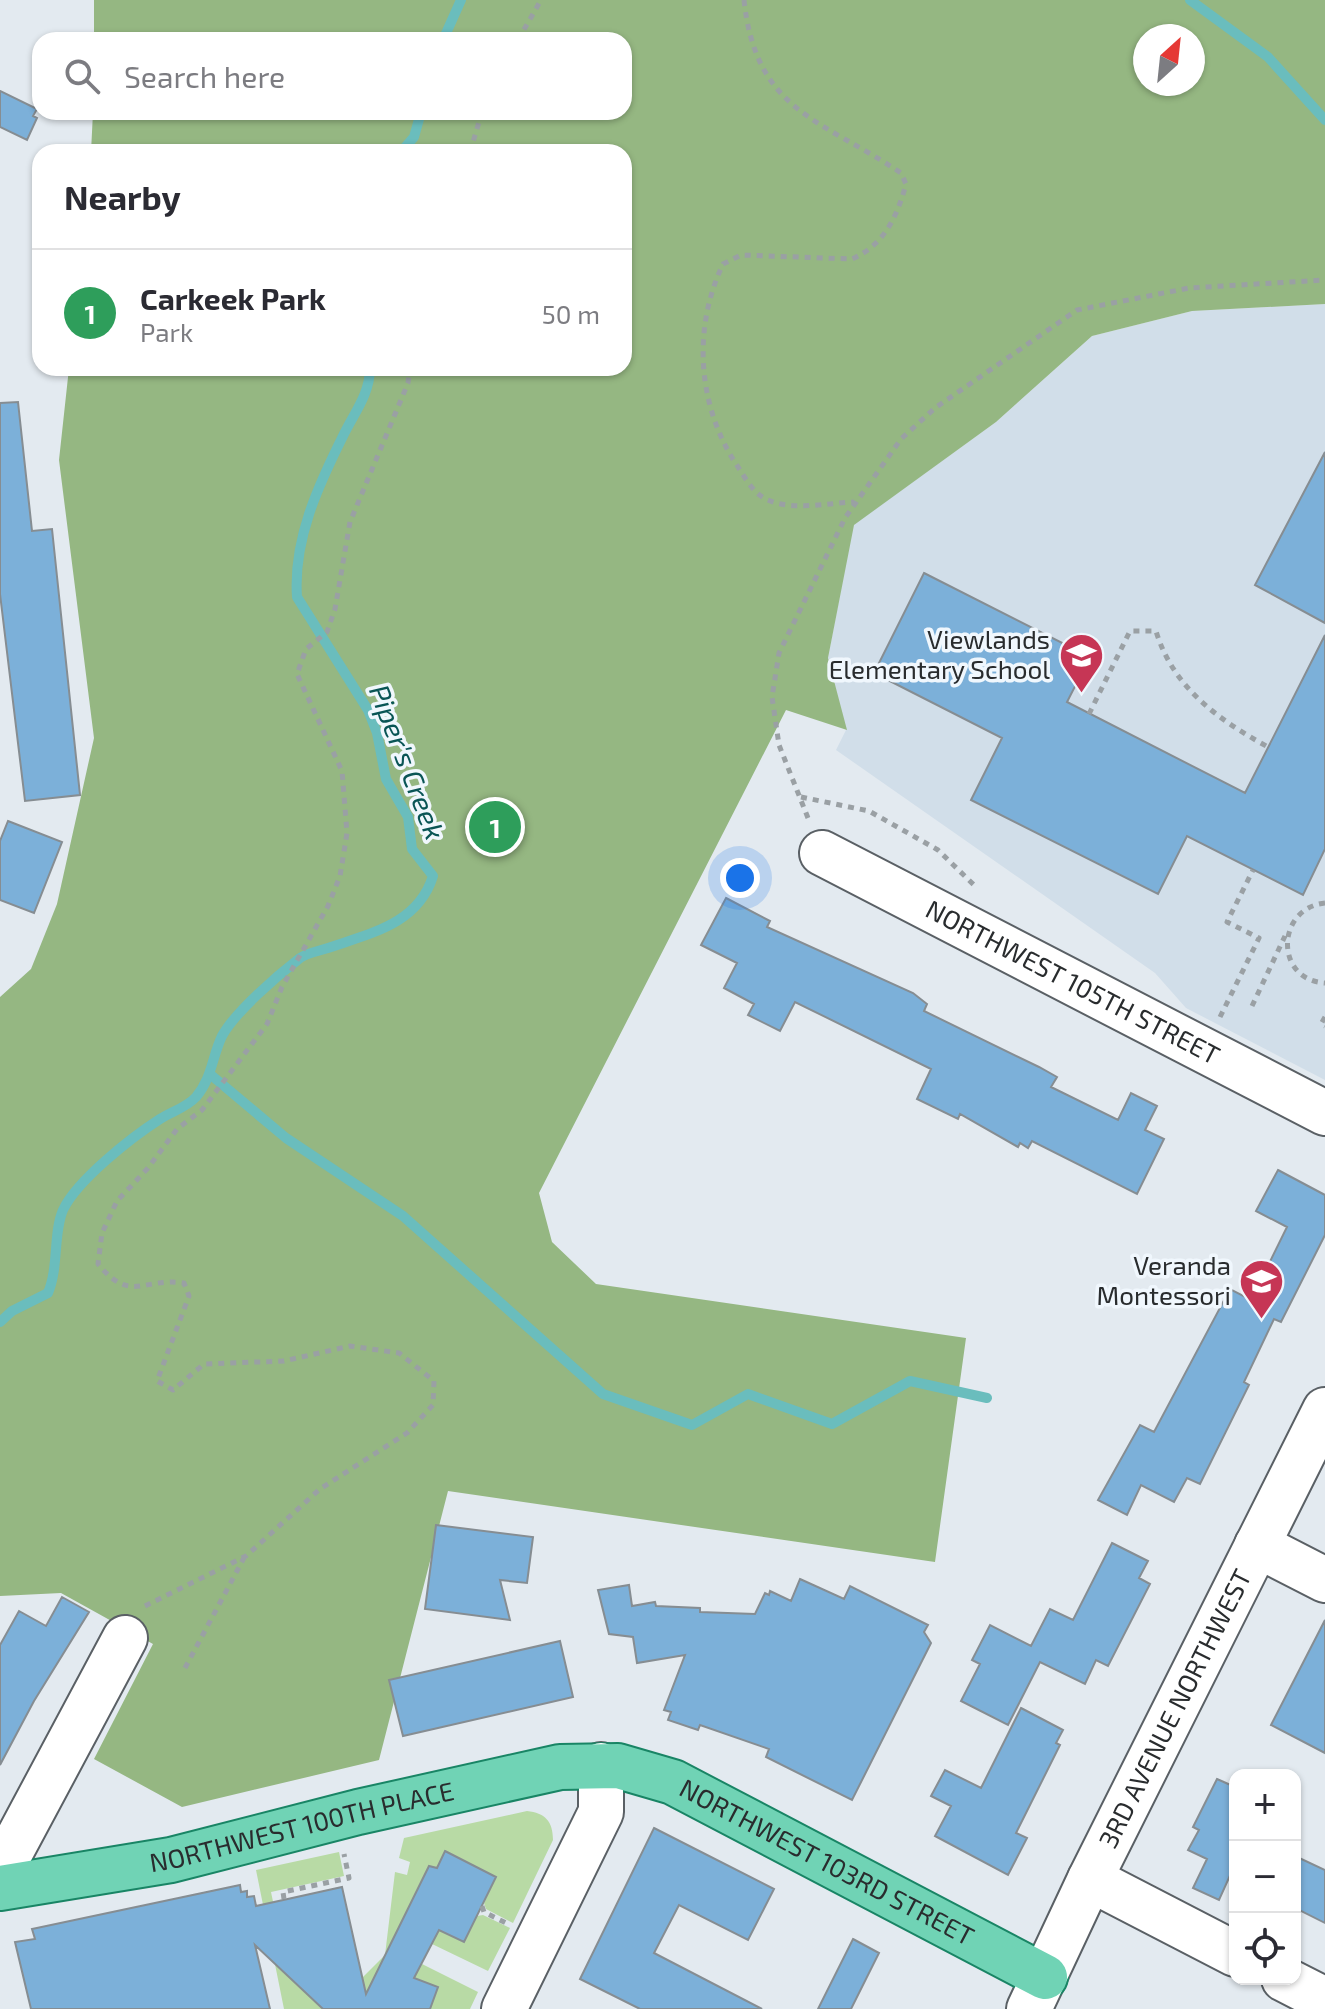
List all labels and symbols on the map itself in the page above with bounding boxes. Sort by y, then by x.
north arrow [1133,24,1205,96]
place label: Viewlands Elementary School [829,623,1050,684]
school or university icon: Viewlands Elementary School [1057,631,1105,694]
water label: Piper's Creek [363,679,453,844]
pin: 1 [469,797,521,857]
your location [720,858,760,898]
street label: NORTHWEST 105TH STREET [921,892,1225,1070]
place label: Veranda Montessori [1096,1249,1231,1310]
school or university icon: Veranda Montessori [1238,1257,1286,1320]
street label: 3RD AVENUE NORTHWEST [1091,1564,1257,1853]
street label: NORTHWEST 103RD STREET [675,1771,980,1951]
street label: NORTHWEST 100TH PLACE [147,1774,457,1877]

